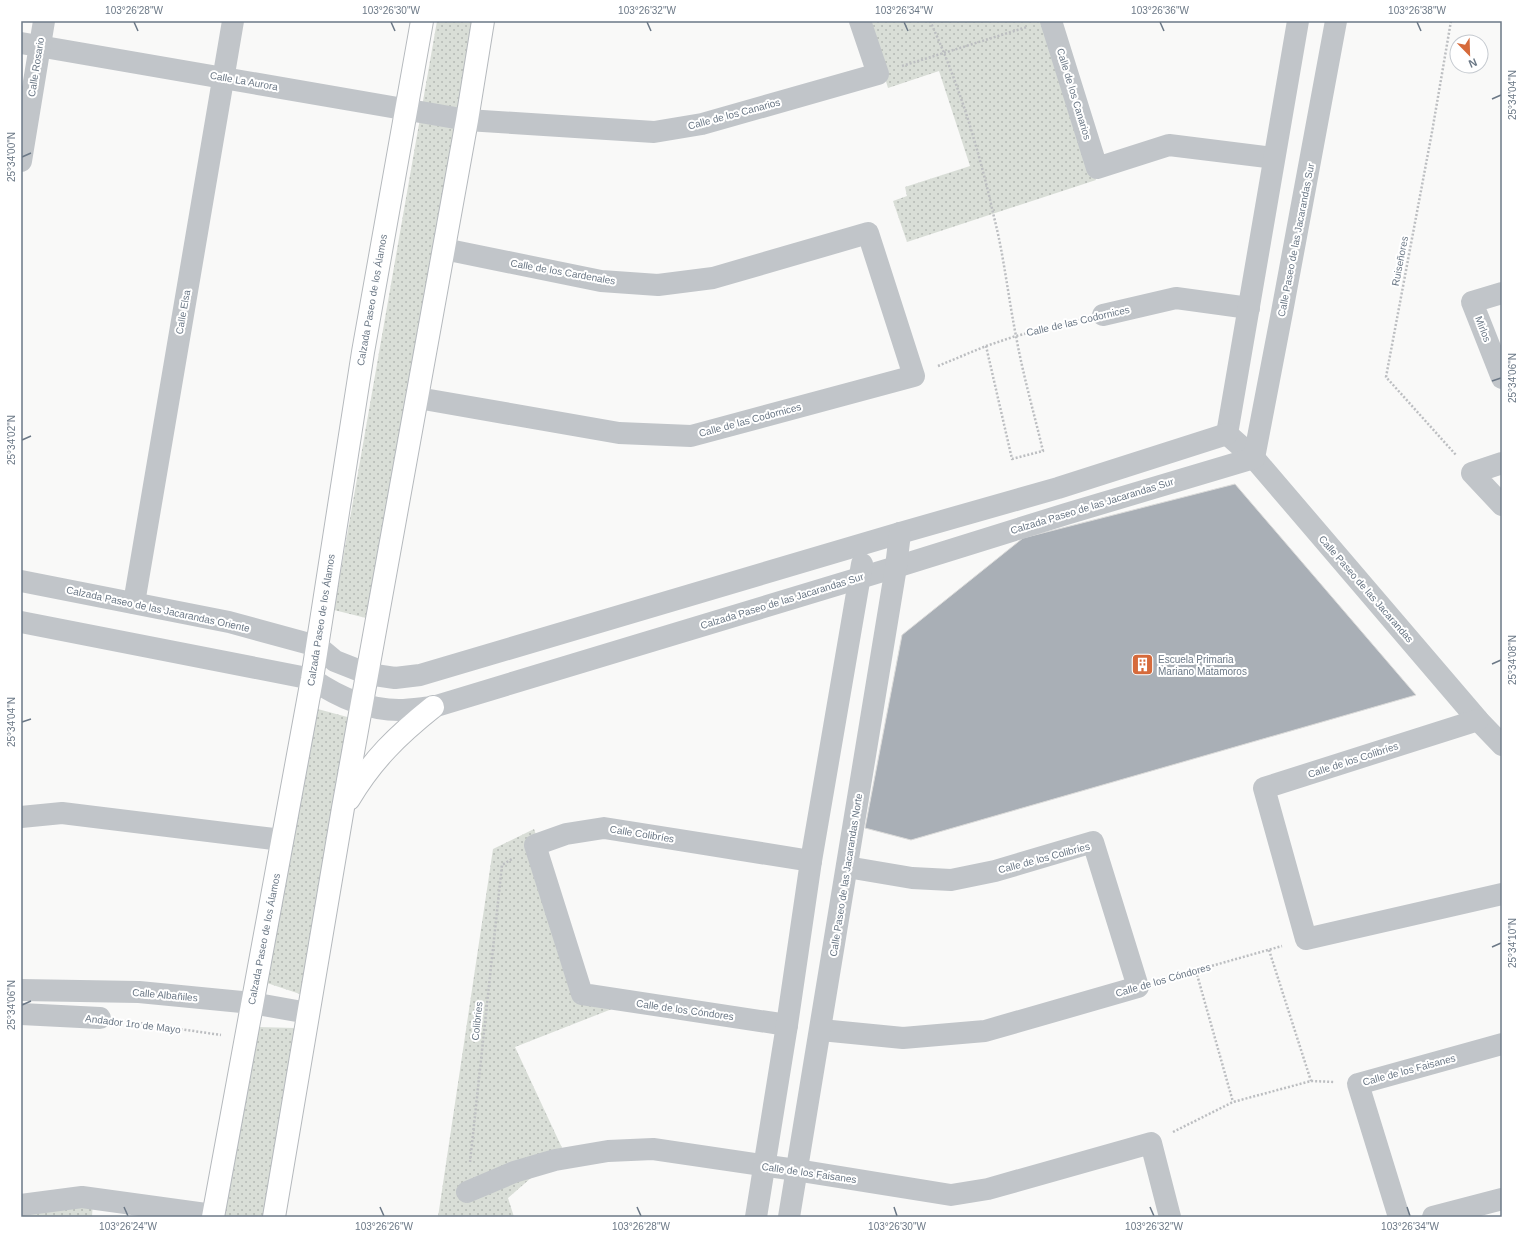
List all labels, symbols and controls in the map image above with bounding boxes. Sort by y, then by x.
text: 103°26'28"W [105,5,163,16]
text: 103°26'30"W [362,5,420,16]
text: 103°26'32"W [618,5,676,16]
text: 103°26'34"W [875,5,933,16]
text: 103°26'36"W [1131,5,1189,16]
text: 103°26'38"W [1388,5,1446,16]
north arrow [1449,34,1489,74]
street label: Calle Rosario [26,36,46,98]
street label: Calle de los Canarios [1055,47,1093,141]
text: N [1467,56,1479,70]
street label: Calle La Aurora [209,70,279,92]
text: 25°34'04"N [1507,70,1518,120]
street label: Calle de los Canarios [687,96,781,132]
text: 25°34'00"N [6,132,17,182]
street label: Calle Paseo de las Jacarandas Sur [1276,162,1316,318]
street label: Calzada Paseo de los Álamos [354,233,389,367]
street label: Ruiseñores [1390,235,1410,287]
street label: Calle de los Cardenales [510,257,616,287]
street label: Calle Elsa [174,288,192,335]
street label: Calle de las Codornices [1025,304,1131,338]
street label: Mirlos [1473,315,1493,343]
text: 25°34'06"N [1507,353,1518,403]
street label: Calle de las Codornices [698,401,802,439]
text: 25°34'02"N [6,415,17,465]
street label: Calzada Paseo de las Jacarandas Sur [1009,476,1176,536]
street label: Calle Paseo de las Jacarandas [1317,533,1415,645]
street label: Calzada Paseo de los Álamos [304,553,337,687]
street label: Calzada Paseo de las Jacarandas Sur [699,571,866,631]
street label: Calzada Paseo de las Jacarandas Oriente [65,584,251,634]
text: 25°34'08"N [1507,635,1518,685]
building icon: Escuela Primaria Mariano Matamoros [1130,652,1156,678]
place label: Escuela Primaria Mariano Matamoros [1158,654,1247,677]
text: 25°34'04"N [6,697,17,747]
street label: Calle de los Colibríes [1306,740,1400,780]
street label: Calle Paseo de las Jacarandas Norte [828,792,864,957]
street label: Calle Colibríes [609,823,675,845]
street label: Calle de los Colibríes [997,840,1091,876]
street label: Calzada Paseo de los Álamos [245,872,282,1006]
text: 25°34'10"N [1507,918,1518,968]
street label: Calle de los Cóndores [1114,961,1212,999]
text: 25°34'06"N [6,980,17,1030]
street label: Calle Albañiles [132,987,198,1003]
street label: Calle de los Cóndores [636,998,734,1022]
street label: Colibries [469,1001,485,1041]
street label: Andador 1ro de Mayo [85,1013,182,1035]
street label: Calle de los Faisanes [1361,1052,1457,1088]
street label: Calle de los Faisanes [761,1161,857,1185]
text: 103°26'24"W [99,1221,157,1232]
text: 103°26'26"W [355,1221,413,1232]
text: 103°26'28"W [612,1221,670,1232]
text: 103°26'30"W [868,1221,926,1232]
text: 103°26'32"W [1125,1221,1183,1232]
text: 103°26'34"W [1381,1221,1439,1232]

